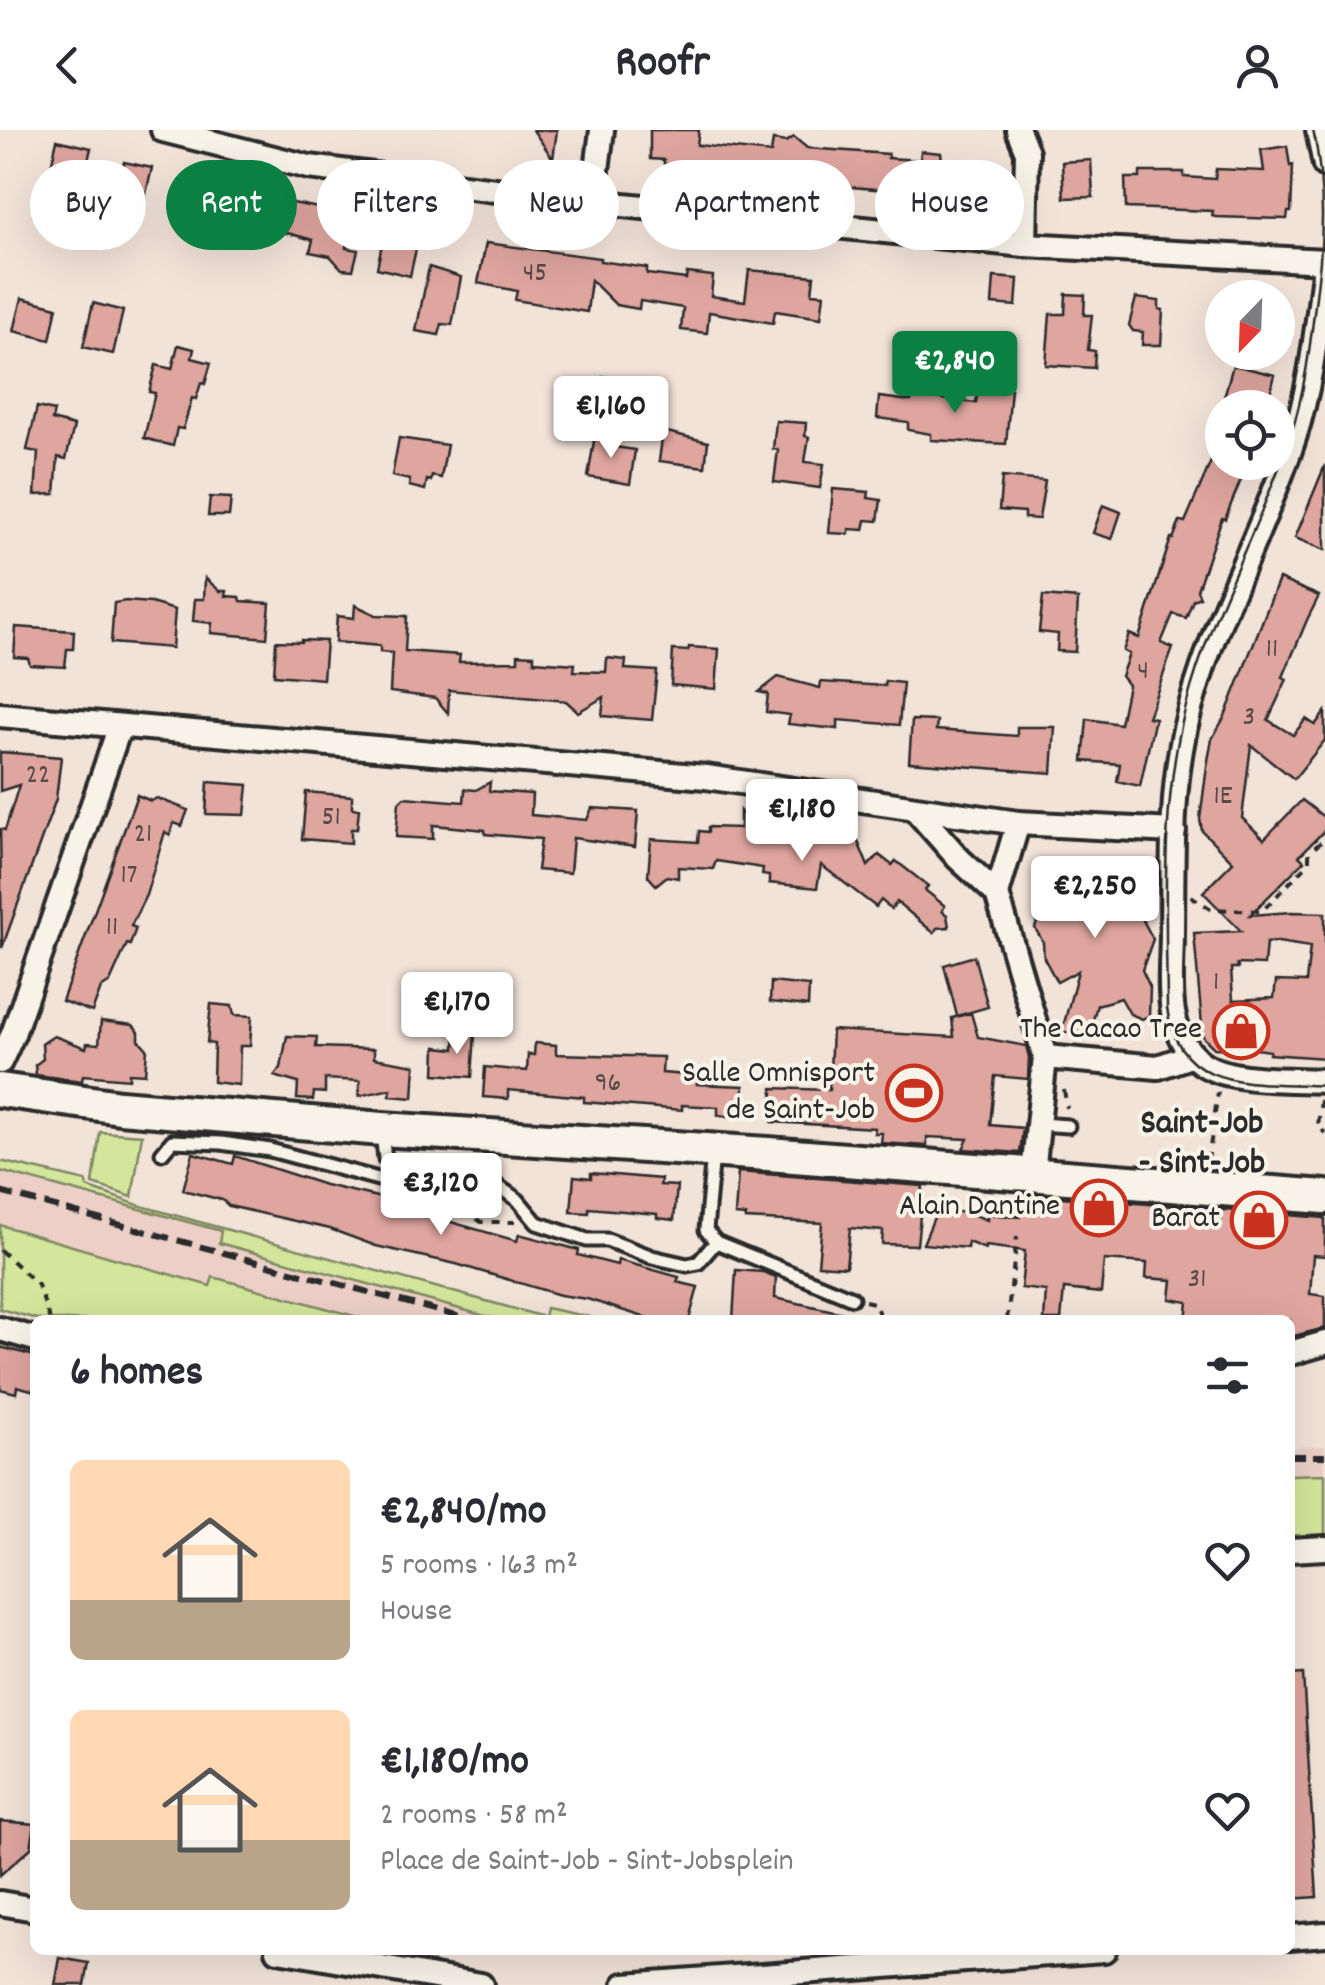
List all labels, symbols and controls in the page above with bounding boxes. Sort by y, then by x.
text: Roofr [615,33,710,97]
icon: back [40,38,95,93]
icon: person [1230,38,1285,93]
chip: Buy [30,160,146,250]
chip: Rent [166,160,297,250]
chip: Filters [317,160,474,250]
chip: New [494,160,619,250]
chip: Apartment [639,160,855,250]
chip: House [875,160,1024,250]
house number: 45 [523,255,547,295]
north arrow [1205,280,1295,370]
map controls [1205,280,1295,480]
pin: €2,840 [874,331,1036,416]
text: €2,840 [914,340,996,386]
pin: €1,160 [530,376,692,461]
text: €1,160 [575,385,647,431]
button: locate [1205,390,1295,480]
house number: 11 [1266,631,1278,671]
house number: 4 [1137,653,1149,693]
house number: 3 [1243,699,1255,739]
house number: 22 [26,757,50,797]
house number: 1E [1214,778,1233,818]
pin: €1,180 [721,779,883,864]
text: €1,180 [768,788,836,834]
house number: 51 [321,799,341,839]
house number: 21 [134,816,152,856]
pin: €2,250 [1014,856,1176,941]
house number: 17 [121,857,137,897]
text: €2,250 [1053,865,1137,911]
house number: 11 [106,909,118,949]
house number: 1 [1213,964,1219,1004]
pin: €1,170 [376,972,538,1057]
text: €1,170 [423,981,491,1027]
shop icon: The Cacao Tree [1211,1001,1271,1061]
place label: The Cacao Tree [1020,1008,1202,1054]
place label: Salle Omnisport de Saint-Job [682,1052,875,1135]
sports icon: Salle Omnisport de Saint-Job [884,1063,944,1123]
house number: 96 [595,1065,621,1105]
district label: Saint-Job - Sint-Job [1139,1100,1265,1190]
pin: €3,120 [360,1153,522,1238]
text: €3,120 [403,1162,479,1208]
shop icon: Alain Dantine [1069,1178,1129,1238]
place label: Alain Dantine [899,1185,1060,1231]
shop icon: Barat [1229,1190,1289,1250]
place label: Barat [1151,1197,1220,1243]
house number: 31 [1188,1261,1206,1301]
text: 6 homes [70,1345,203,1405]
icon: filters [1200,1348,1255,1403]
text: €2,840/mo [380,1484,546,1544]
icon: home [150,1500,270,1620]
icon: heart [1200,1533,1255,1588]
text: 5 rooms · 163 m² [380,1544,578,1590]
text: House [380,1590,452,1636]
text: €1,180/mo [380,1734,529,1794]
icon: home [150,1750,270,1870]
icon: heart [1200,1783,1255,1838]
text: 2 rooms · 58 m² [380,1794,568,1840]
text: Place de Saint-Job - Sint-Jobsplein [380,1840,794,1886]

